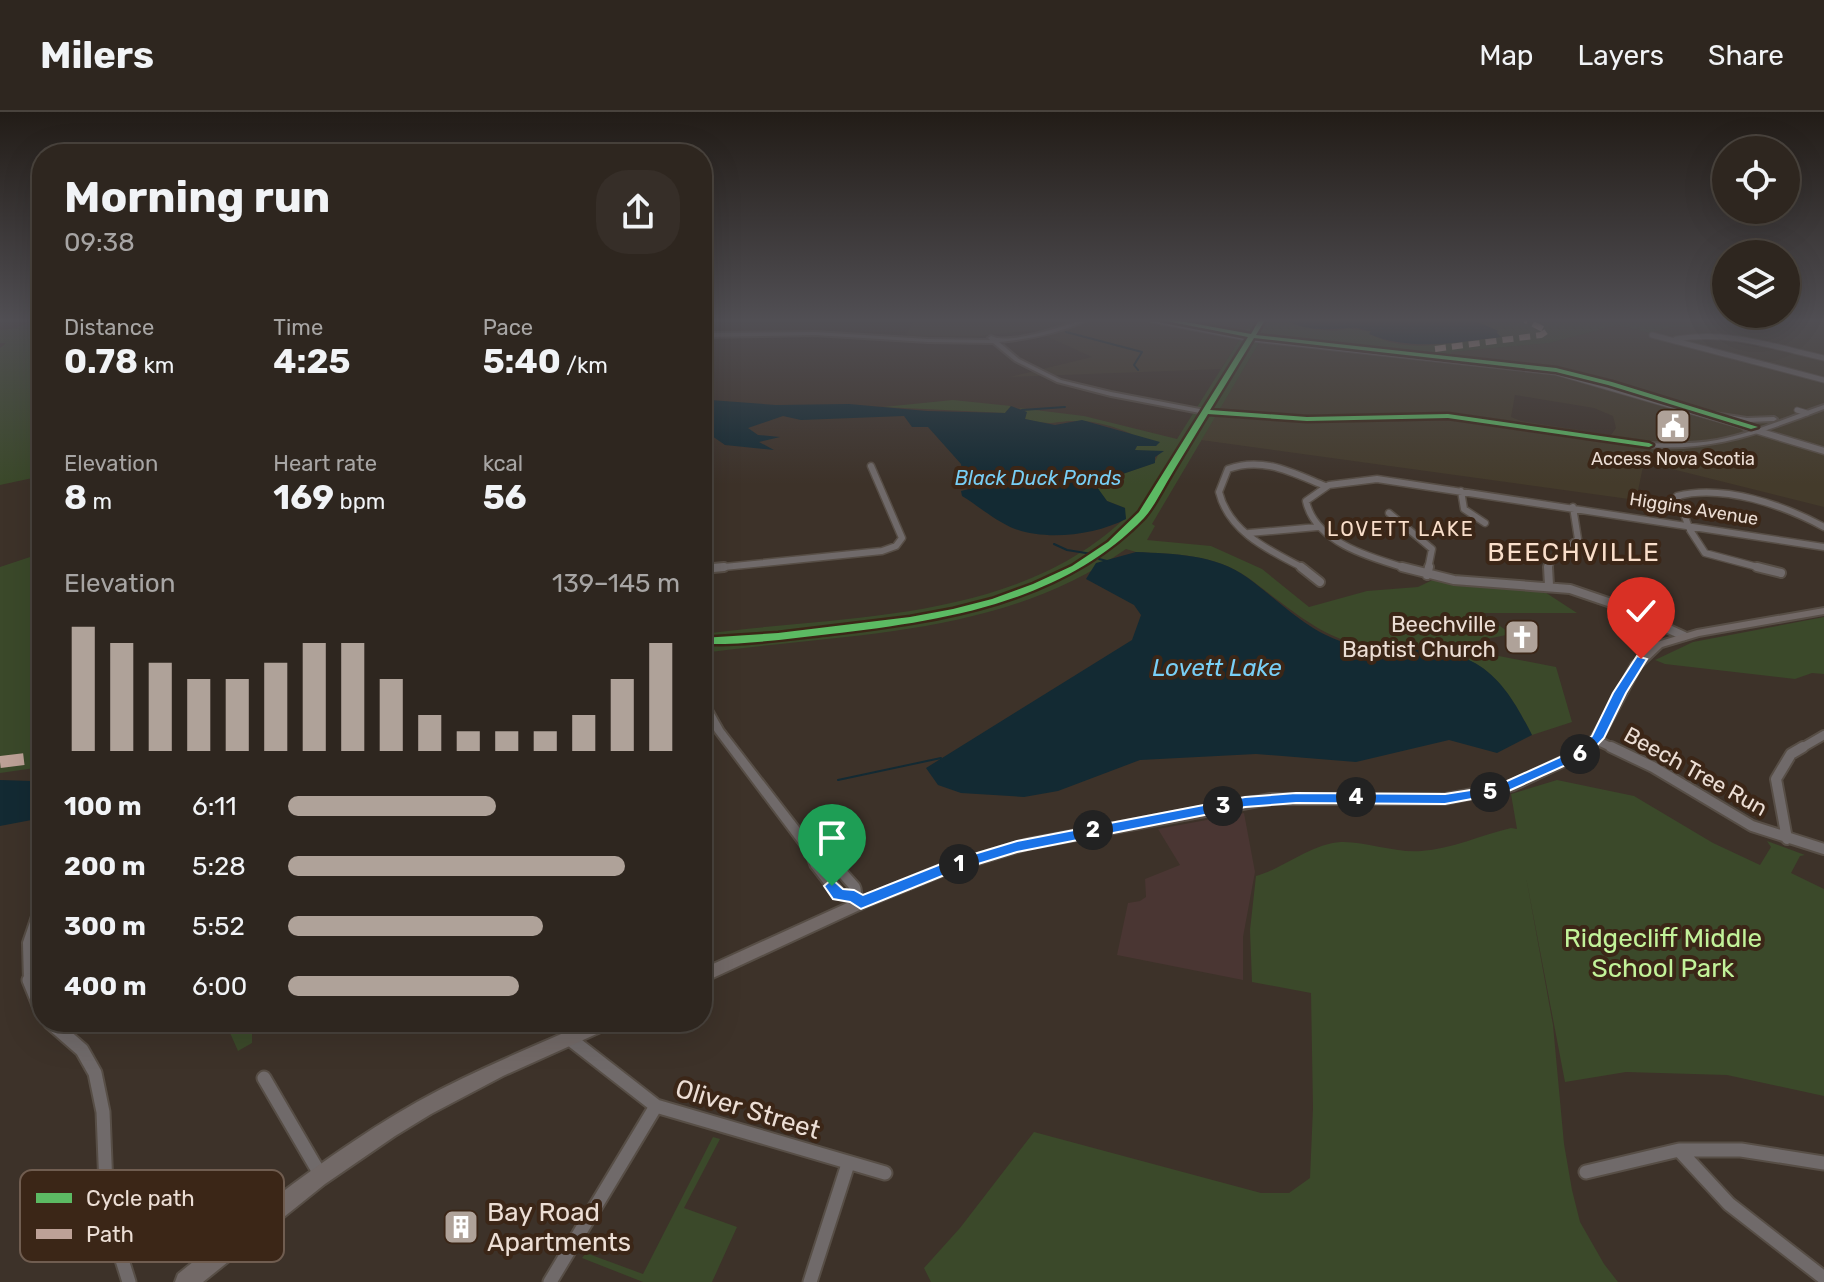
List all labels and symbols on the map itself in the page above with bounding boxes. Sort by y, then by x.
public building icon: Access Nova Scotia [1654,407,1692,445]
place label: Access Nova Scotia [1591,448,1755,470]
water label: Black Duck Ponds [955,466,1121,490]
street label: Higgins Avenue [1628,488,1760,530]
district label: LOVETT LAKE [1327,517,1475,541]
district label: BEECHVILLE [1487,537,1661,568]
pin [1607,577,1675,659]
place label: Beechville Baptist Church [1342,611,1496,663]
church icon: Beechville Baptist Church [1503,618,1541,656]
water label: Lovett Lake [1152,654,1282,682]
street label: Beech Tree Run [1619,721,1772,822]
pin: 6 [1560,734,1600,774]
pin: 5 [1470,772,1510,812]
pin: 4 [1336,777,1376,817]
pin: 3 [1203,786,1243,826]
pin [798,804,866,886]
pin: 2 [1073,810,1113,850]
pin: 1 [939,844,979,884]
park label: Ridgecliff Middle School Park [1564,923,1762,984]
street label: Oliver Street [672,1073,824,1146]
legend [20,1170,284,1262]
text: Cycle path [86,1185,195,1212]
place label: Bay Road Apartments [487,1197,631,1258]
building icon: Bay Road Apartments [442,1208,480,1246]
text: Path [86,1221,134,1248]

